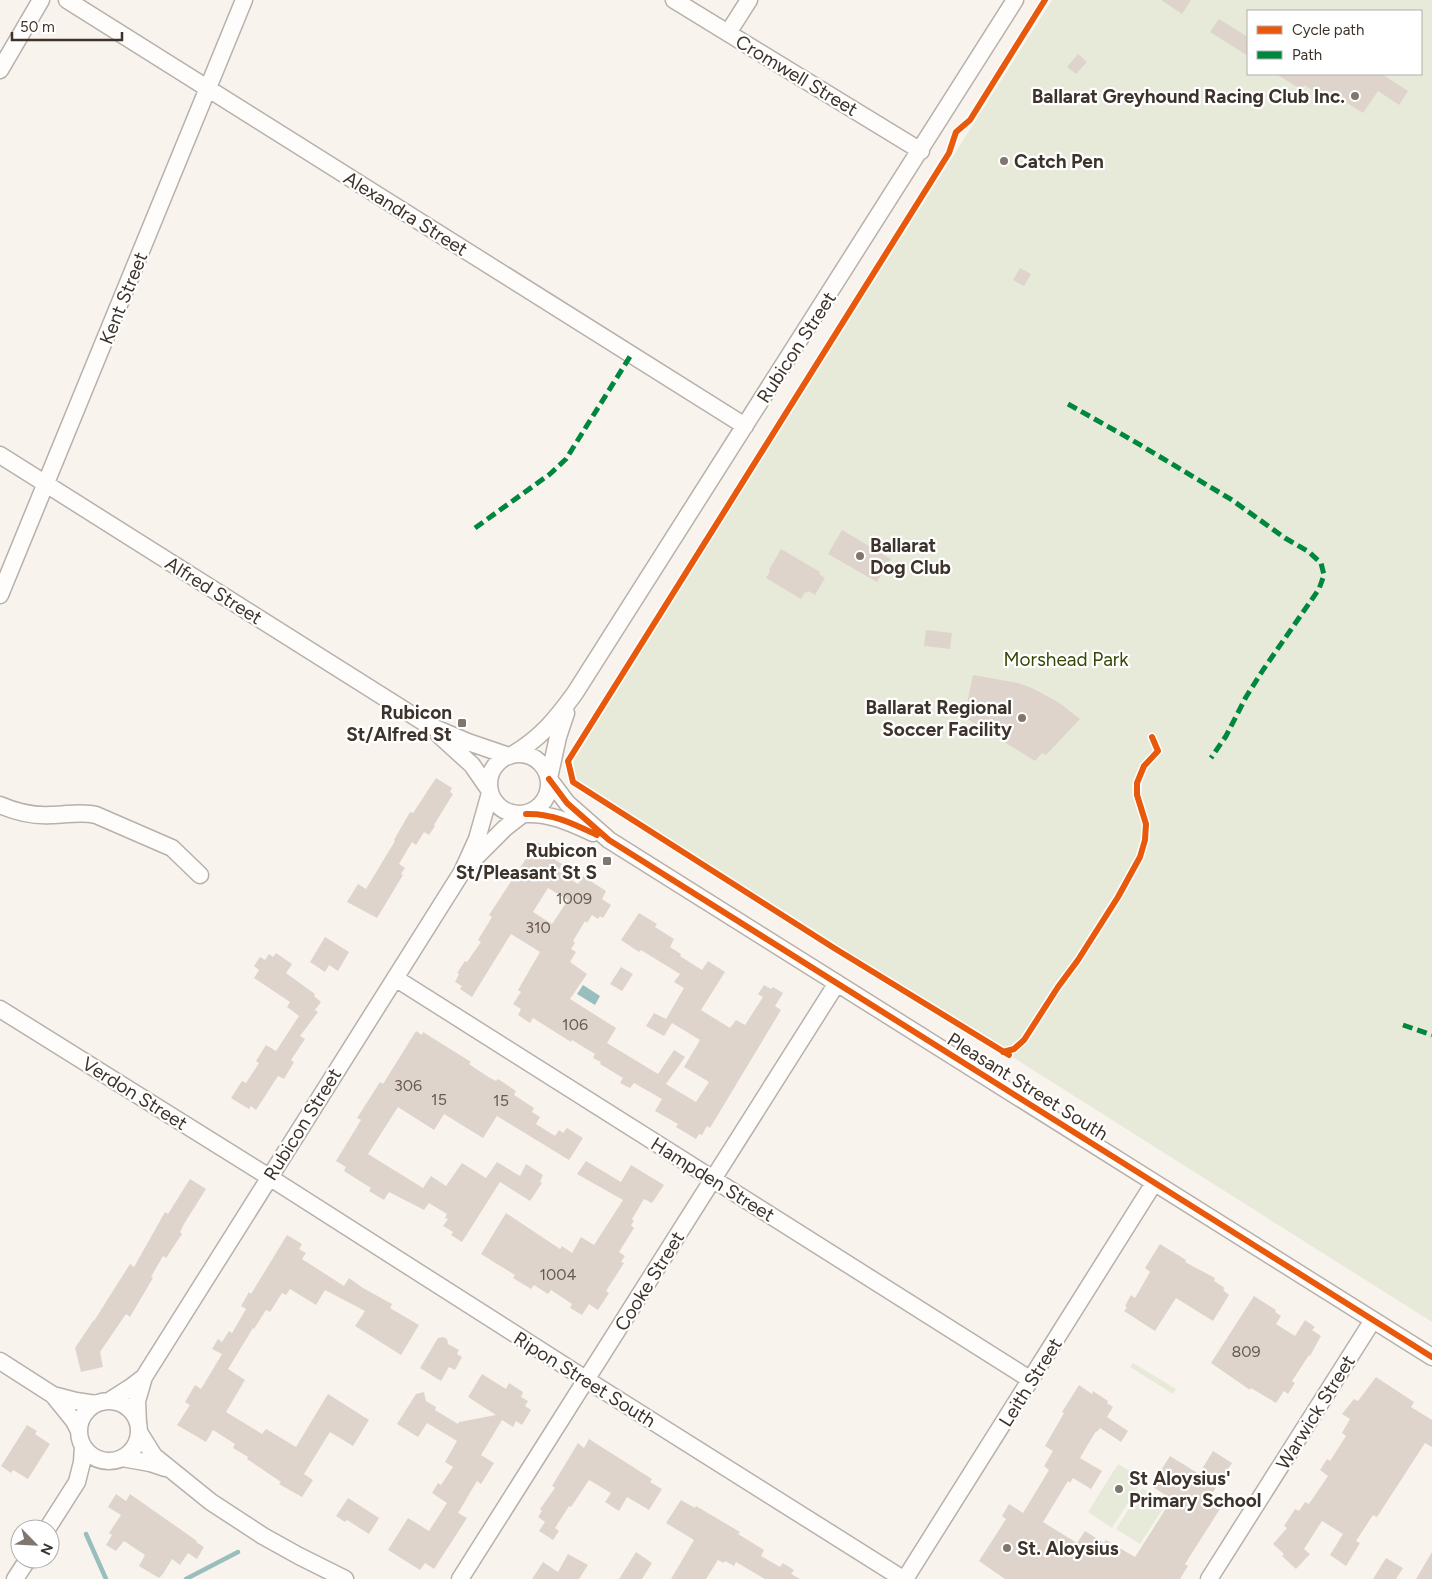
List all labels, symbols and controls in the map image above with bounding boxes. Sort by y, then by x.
scale bar [12,10,122,42]
legend [1247,10,1422,75]
text: 50 m [20,18,55,36]
text: Cycle path [1292,21,1364,39]
street label: Cromwell Street [731,30,862,121]
text: Path [1292,46,1322,64]
place label: Ballarat Greyhound Racing Club Inc. [1032,85,1345,108]
marker: Ballarat Greyhound Racing Club Inc. [1349,90,1361,102]
place label: Catch Pen [1014,150,1104,173]
marker: Catch Pen [998,155,1010,167]
street label: Alexandra Street [340,166,472,261]
street label: Kent Street [95,249,152,348]
street label: Rubicon Street [752,287,841,407]
place label: Ballarat Dog Club [870,534,951,579]
marker: Ballarat Dog Club [854,550,866,562]
street label: Alfred Street [161,552,266,629]
park label: Morshead Park [1003,648,1129,671]
place label: Ballarat Regional Soccer Facility [865,696,1012,741]
place label: Rubicon St/Alfred St [346,701,452,746]
marker: Ballarat Regional Soccer Facility [1016,712,1028,724]
marker: Rubicon St/Alfred St [456,717,468,729]
place label: Rubicon St/Pleasant St S [456,839,597,884]
marker: Rubicon St/Pleasant St S [601,855,613,867]
house number: 1009 [556,889,592,908]
house number: 310 [525,918,551,937]
house number: 106 [562,1015,588,1034]
street label: Pleasant Street South [943,1028,1112,1145]
street label: Verdon Street [78,1052,192,1135]
street label: Rubicon Street [259,1064,346,1185]
house number: 306 [394,1076,422,1095]
house number: 15 [431,1090,447,1109]
house number: 15 [493,1091,509,1110]
street label: Hampden Street [647,1132,779,1227]
street label: Cooke Street [610,1227,689,1335]
house number: 1004 [539,1265,577,1284]
street label: Ripon Street South [510,1327,660,1432]
street label: Leith Street [994,1334,1067,1431]
house number: 809 [1231,1342,1261,1361]
street label: Warwick Street [1271,1351,1360,1474]
place label: St Aloysius' Primary School [1129,1467,1261,1512]
marker: St Aloysius' Primary School [1113,1483,1125,1495]
north arrow [10,1519,60,1569]
place label: St. Aloysius [1017,1537,1119,1560]
text: N [36,1541,56,1557]
marker: St. Aloysius [1001,1542,1013,1554]

